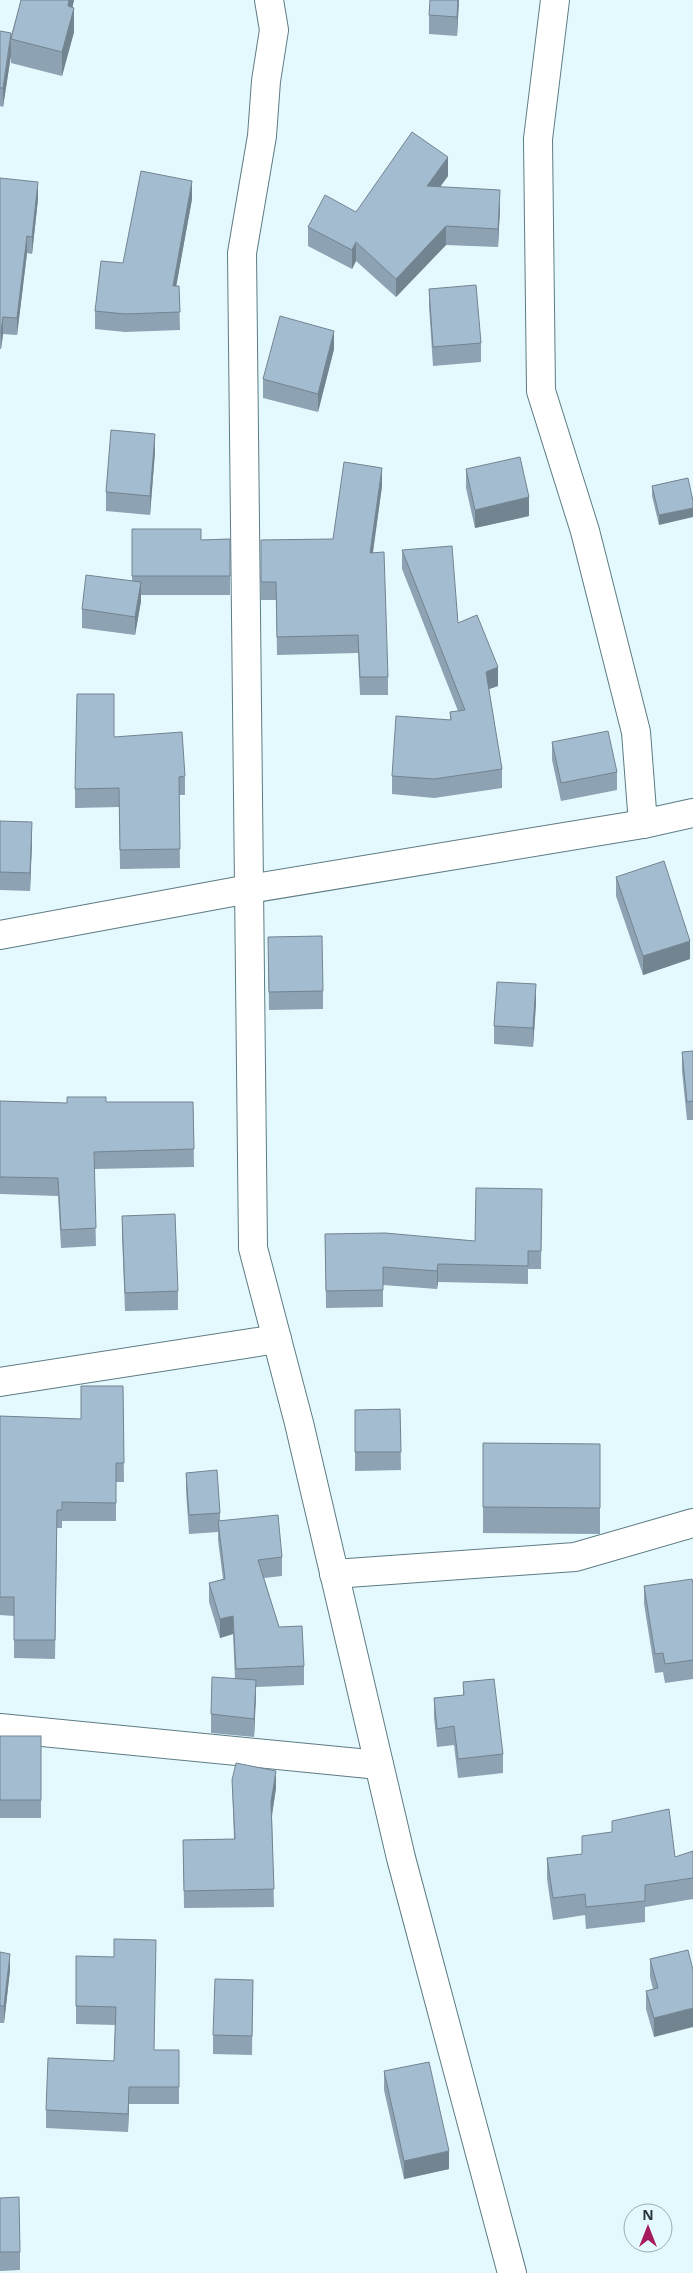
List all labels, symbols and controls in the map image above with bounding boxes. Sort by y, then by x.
north arrow [623,2203,673,2253]
text: N [642,2205,654,2224]

